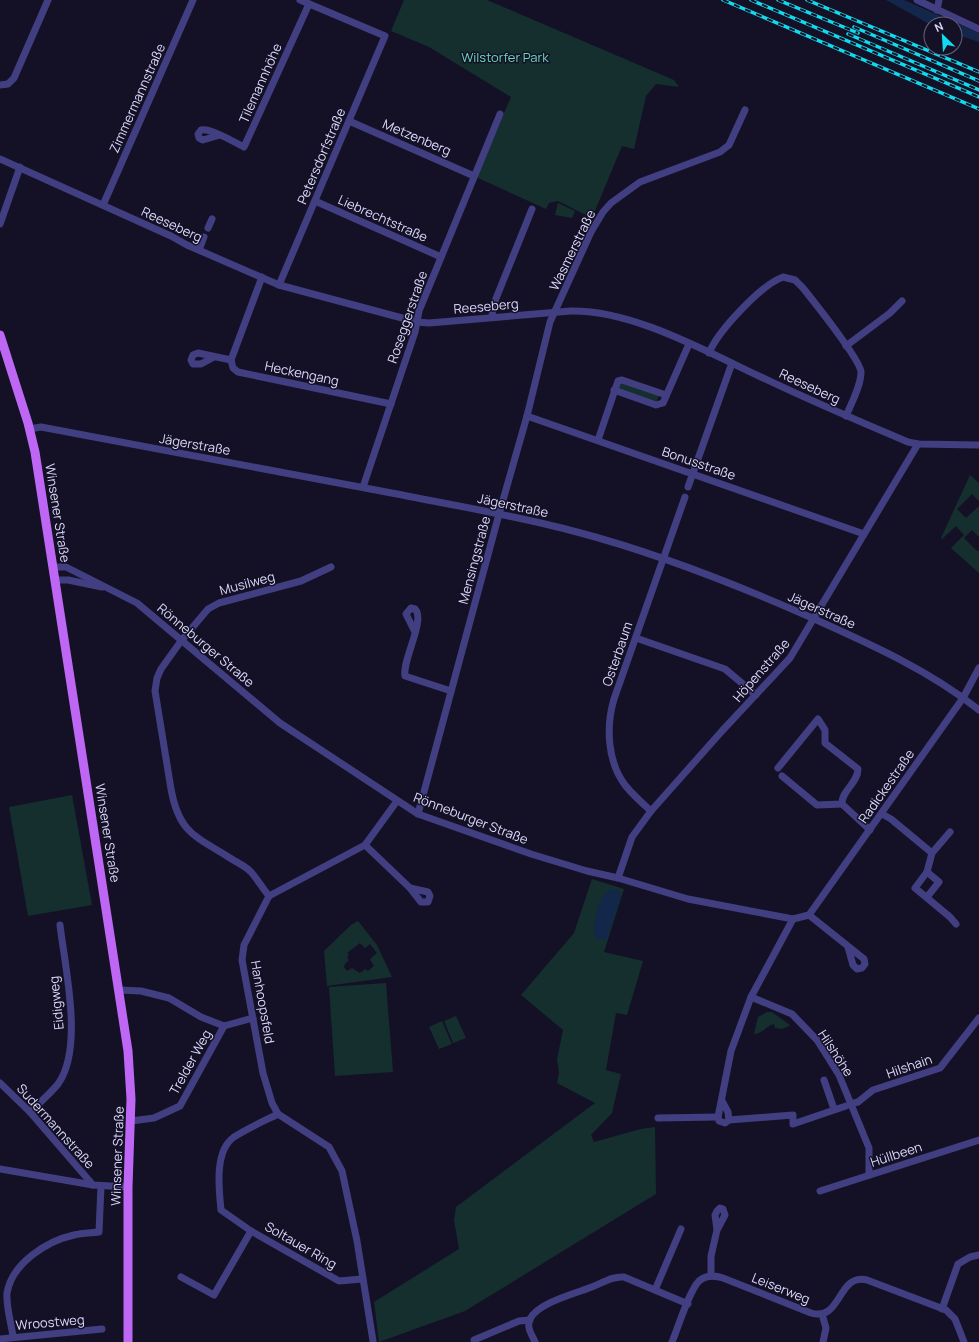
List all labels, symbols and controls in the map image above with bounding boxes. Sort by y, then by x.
north arrow [923,16,963,56]
text: N [932,18,945,35]
street label: Zimmermannstraße [105,40,169,156]
street label: Tilemannhöhe [234,40,286,126]
park label: Wilstorfer Park [461,48,549,66]
street label: Petersdorfstraße [293,105,350,207]
street label: Metzenberg [380,115,454,159]
street label: Liebrechtstraße [335,190,431,246]
street label: Reeseberg [139,202,205,246]
street label: Wasmerstraße [545,206,599,293]
street label: Roseggerstraße [383,268,431,366]
street label: Reeseberg [453,294,519,318]
street label: Heckengang [263,356,341,390]
street label: Reeseberg [777,364,843,408]
street label: Jägerstraße [158,429,232,459]
street label: Bonusstraße [660,442,739,484]
street label: Winsener Straße [41,462,75,564]
street label: Jägerstraße [476,489,550,521]
street label: Mensingstraße [454,514,494,606]
street label: Musilweg [217,567,277,599]
street label: Jägerstraße [785,587,859,633]
street label: Rönneburger Straße [154,599,259,691]
street label: Osterbaum [598,619,636,689]
street label: Höpenstraße [728,634,794,706]
street label: Radickestraße [854,745,918,827]
street label: Winsener Straße [91,782,125,884]
street label: Rönneburger Straße [411,788,531,848]
street label: Hanhoopsfeld [247,959,279,1045]
street label: Eidigweg [44,975,68,1031]
street label: Trelder Weg [165,1026,215,1098]
street label: Hilshöhe [814,1026,858,1080]
street label: Hilshain [884,1050,934,1082]
street label: Sudermannstraße [13,1080,99,1173]
street label: Winsener Straße [106,1105,128,1206]
street label: Hüllbeen [868,1137,924,1171]
street label: Soltauer Ring [262,1217,340,1273]
street label: Leiserweg [749,1268,813,1308]
street label: Wroostweg [15,1310,85,1334]

